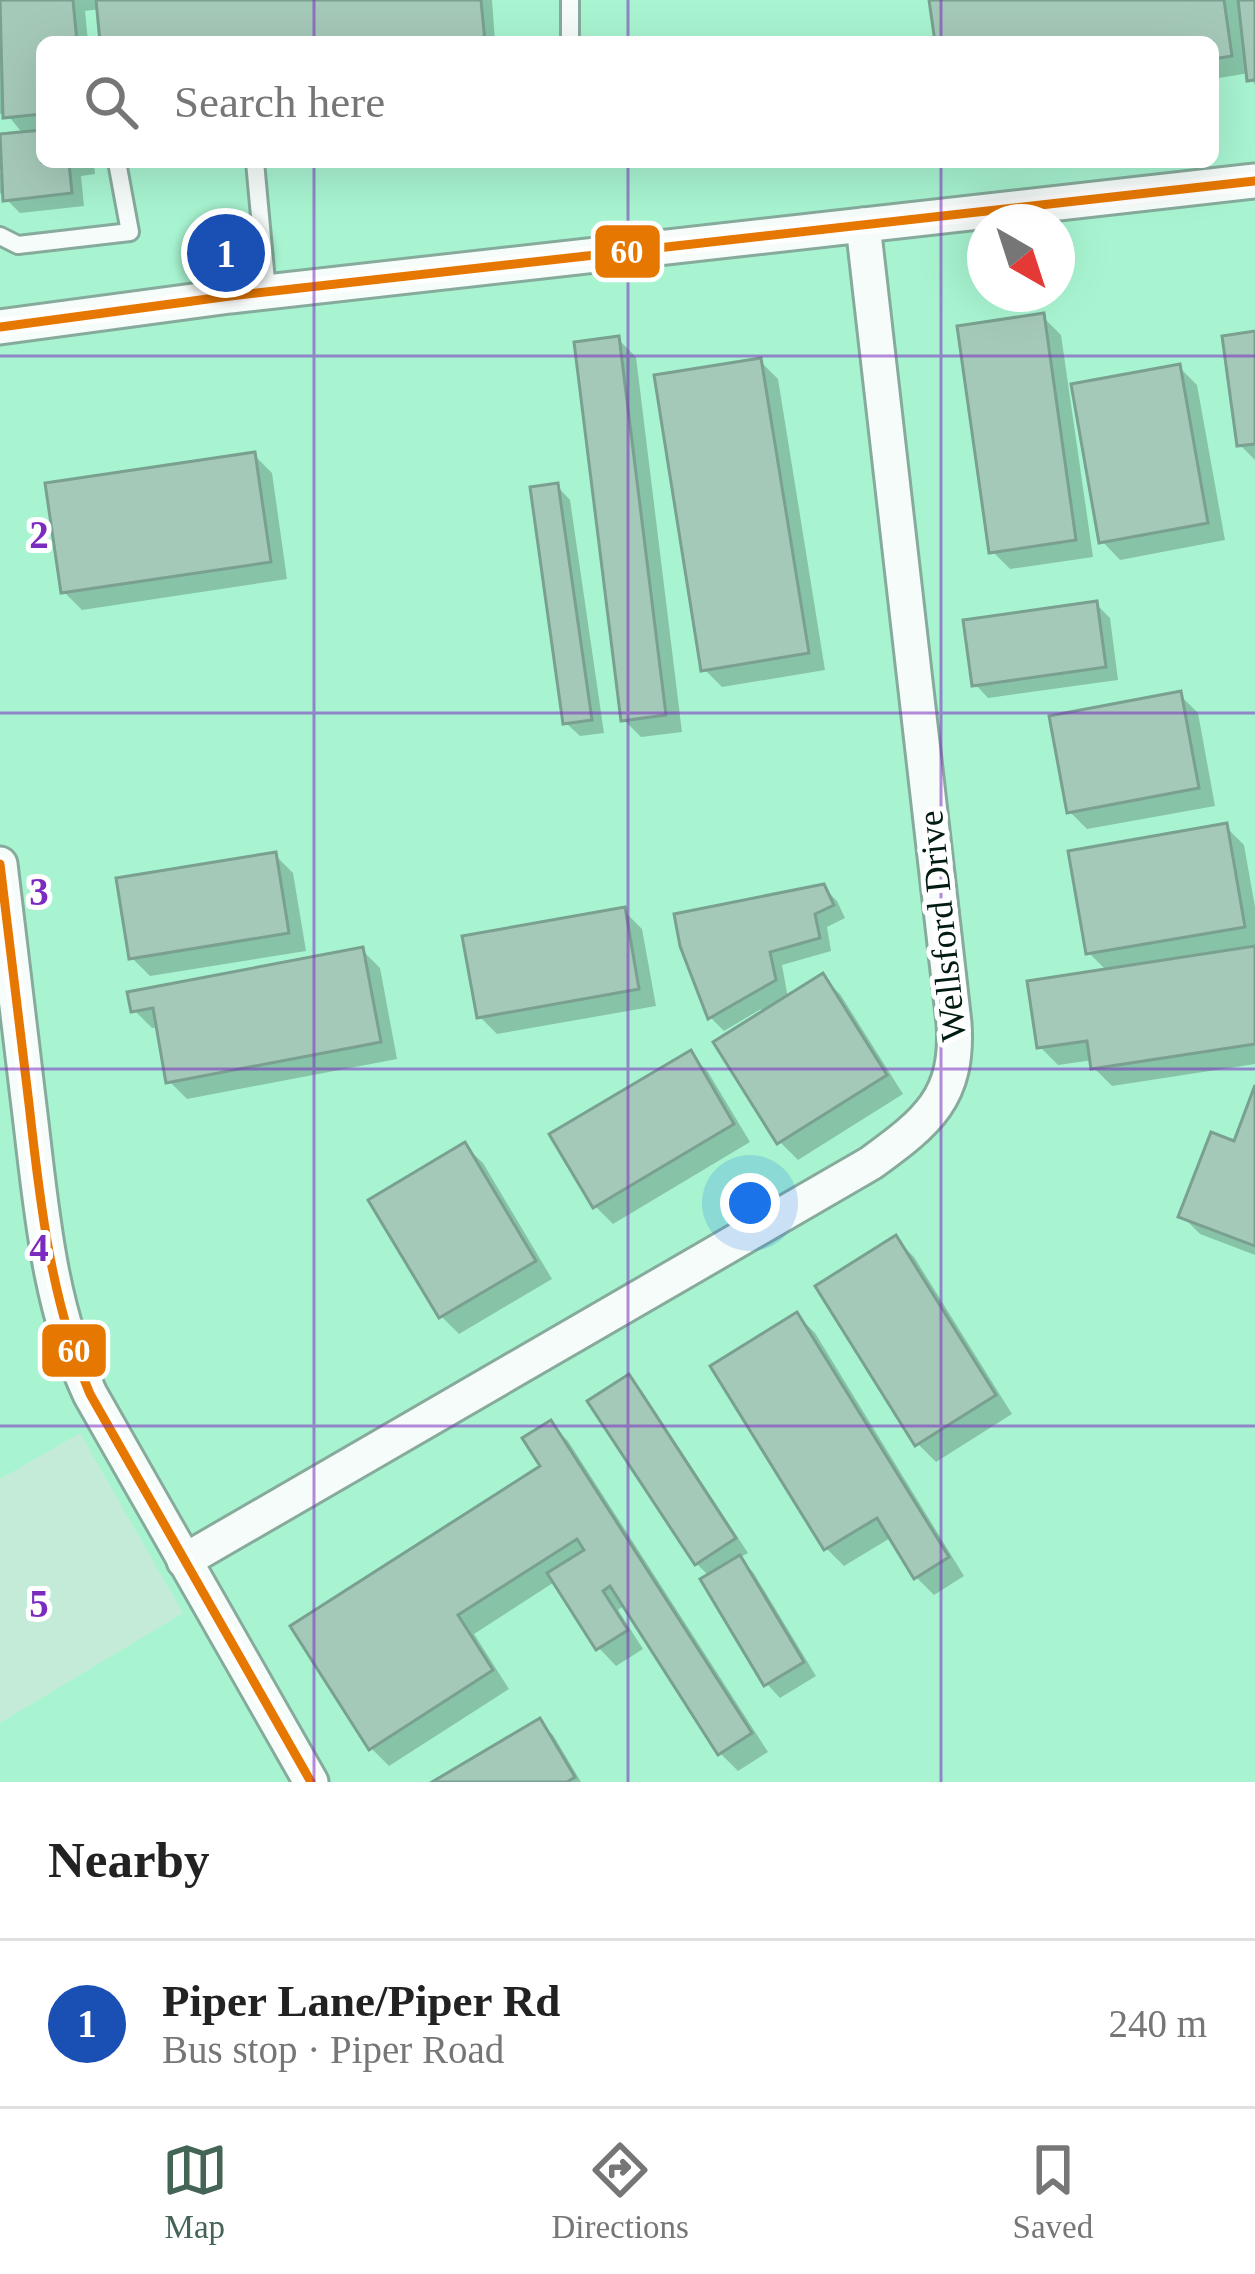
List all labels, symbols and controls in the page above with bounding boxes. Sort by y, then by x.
search box [36,36,1219,168]
icon: search [78,69,144,135]
text: Search here [174,77,385,127]
north arrow [967,204,1075,312]
pin: 1 [187,208,265,298]
line badge: 60 [593,223,662,280]
text: 60 [611,234,644,270]
text: 2 [29,513,49,556]
street label: Wellsford Drive [910,809,974,1043]
text: 3 [29,870,49,913]
your location [720,1173,780,1233]
text: 4 [29,1226,49,1269]
line badge: 60 [40,1322,108,1379]
text: 60 [58,1333,91,1369]
text: 5 [29,1582,49,1625]
text: Nearby [48,1832,209,1888]
text: Piper Lane/Piper Rd [162,1976,560,2026]
text: 1 [77,2002,97,2045]
text: 240 m [1108,2002,1207,2045]
text: Bus stop · Piper Road [162,2028,504,2071]
tab: Map [162,2137,228,2246]
tab: Directions [551,2137,689,2246]
tab: Saved [1013,2137,1093,2246]

